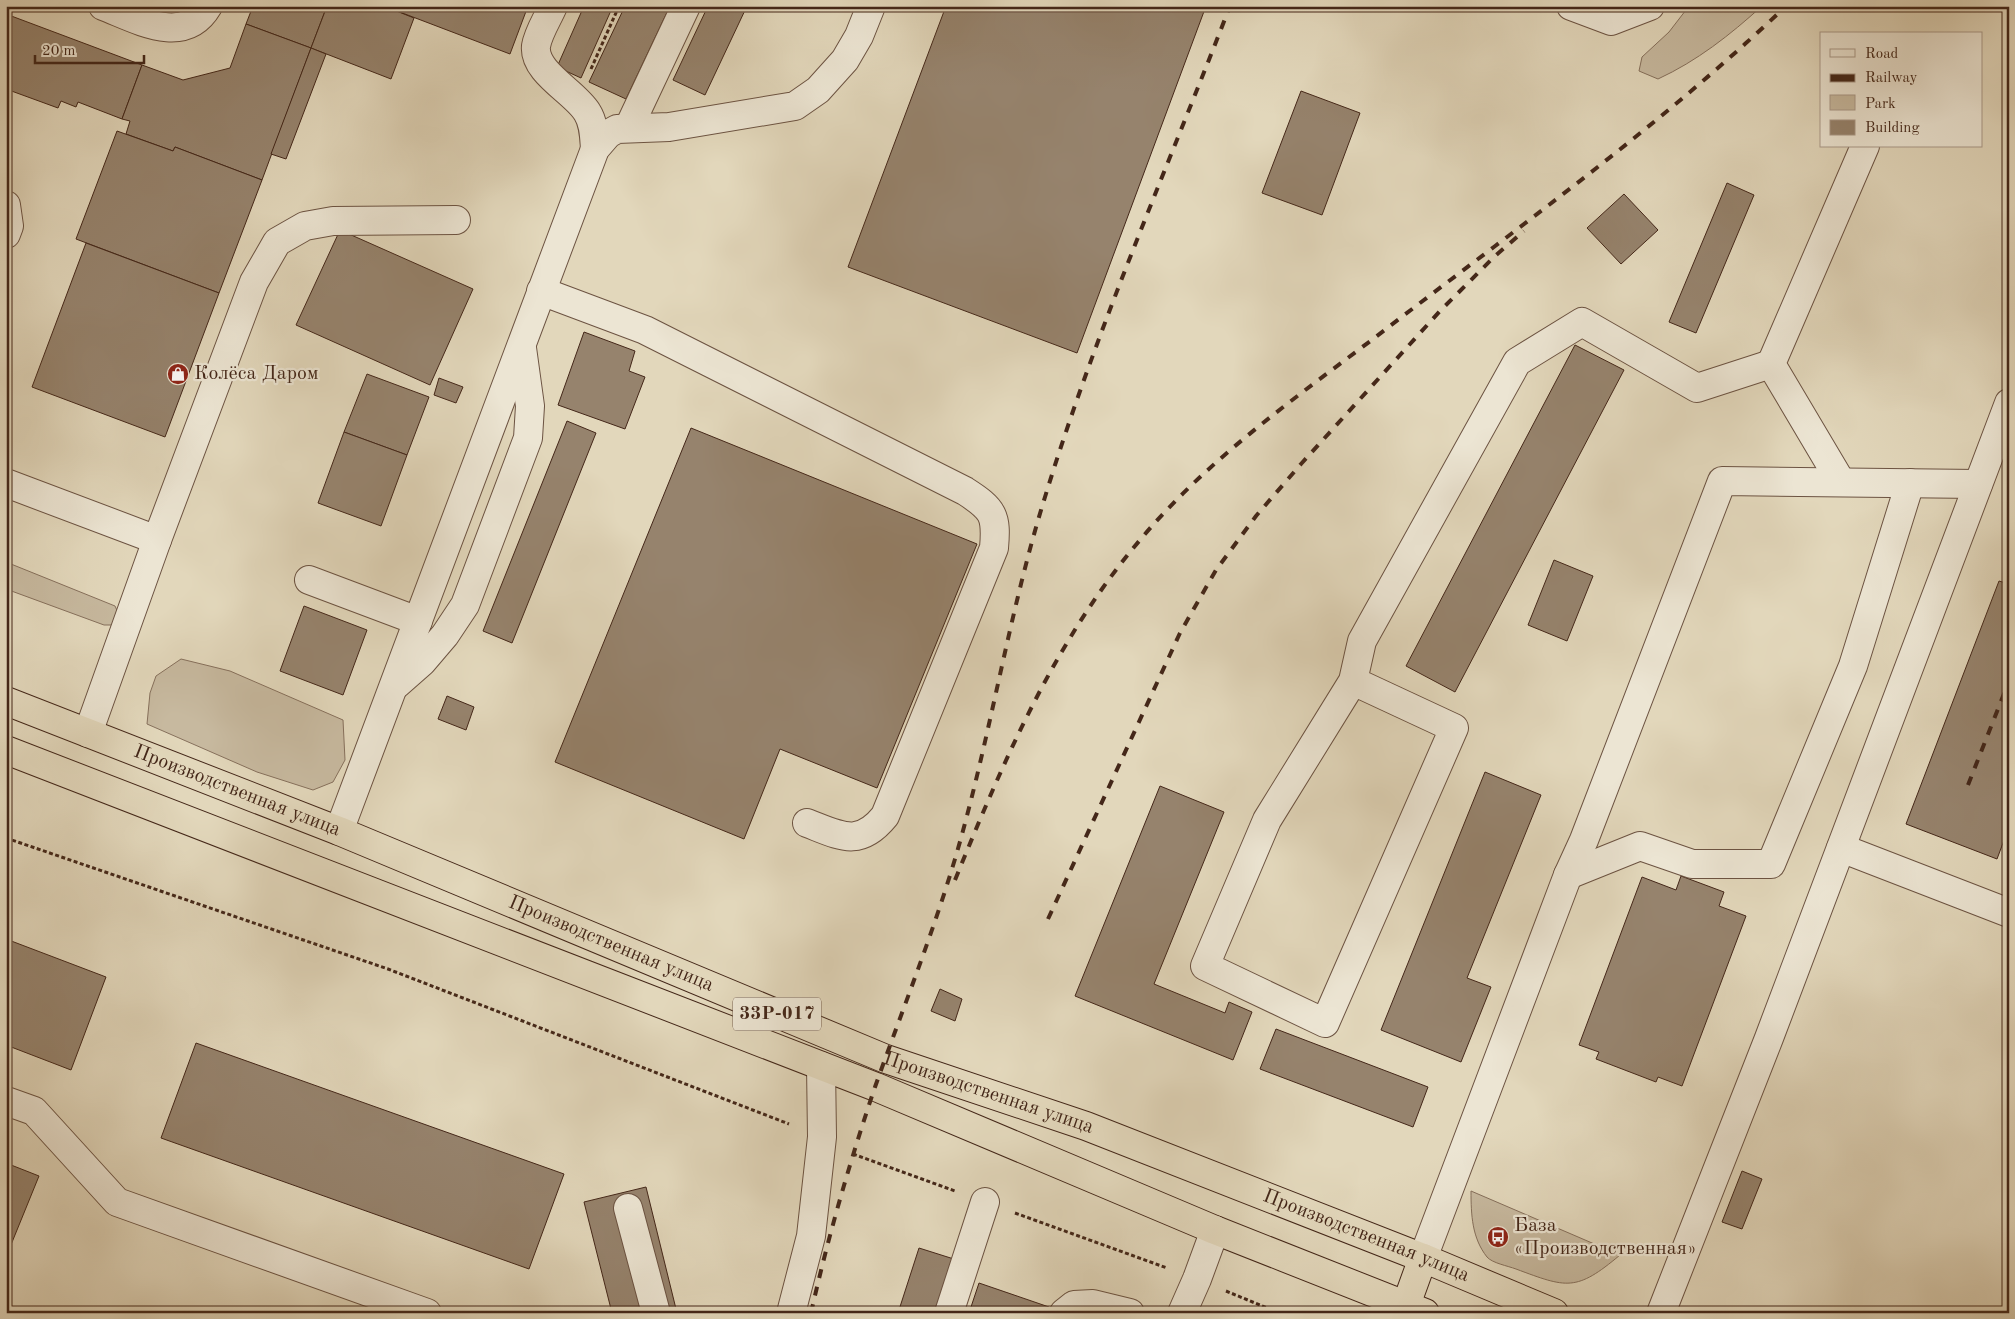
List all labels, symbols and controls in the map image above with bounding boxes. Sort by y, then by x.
scale bar [35,32,144,64]
legend [1820,32,1982,148]
text: 20 m [42,44,76,59]
text: Road [1865,47,1899,62]
text: Railway [1865,71,1918,86]
text: Park [1865,97,1896,112]
text: Building [1865,121,1920,136]
shop icon: Колёса Даром [166,362,190,386]
place label: Колёса Даром [194,364,318,384]
street label: Производственная улица [131,742,343,841]
street label: Производственная улица [505,893,717,996]
road number: 33Р-017 [733,998,821,1030]
street label: Производственная улица [881,1049,1096,1138]
street label: Производственная улица [1260,1186,1472,1286]
place label: База «Производственная» [1514,1216,1697,1259]
bus stop icon: База «Производственная» [1486,1225,1510,1249]

